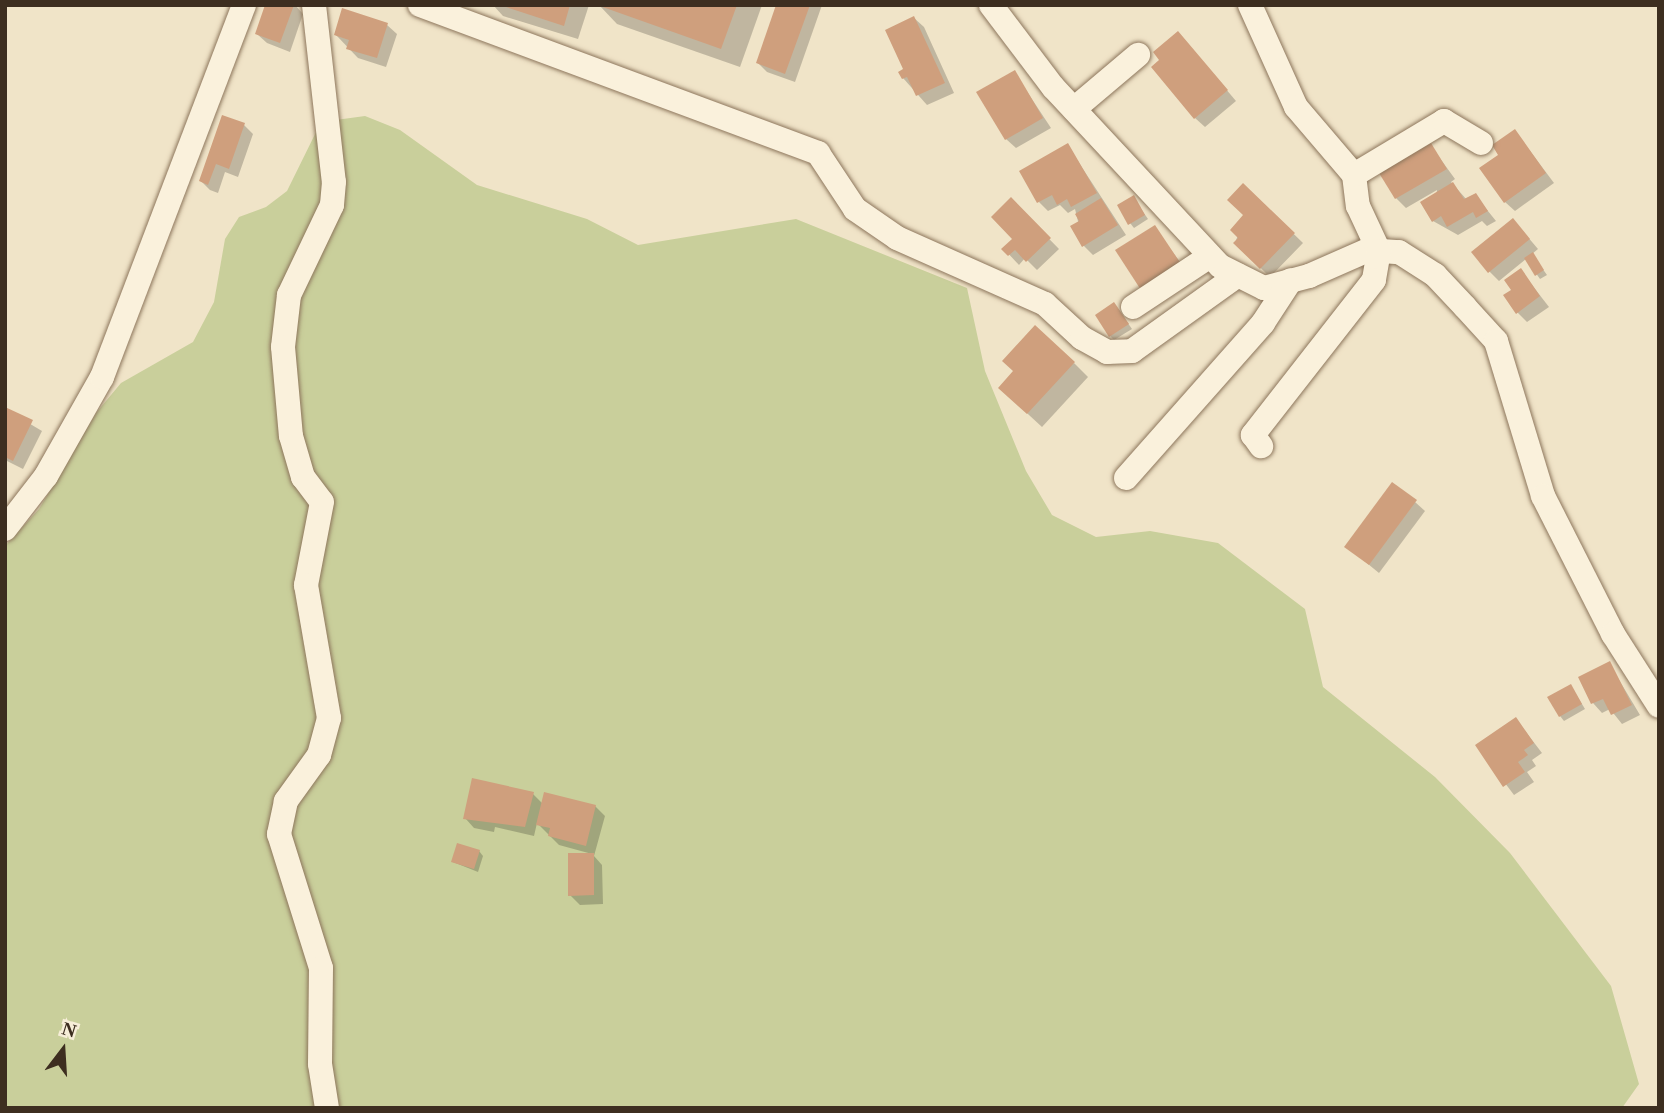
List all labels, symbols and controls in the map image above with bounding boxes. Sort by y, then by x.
north arrow [28,1015,98,1085]
text: N [60,1017,79,1041]

